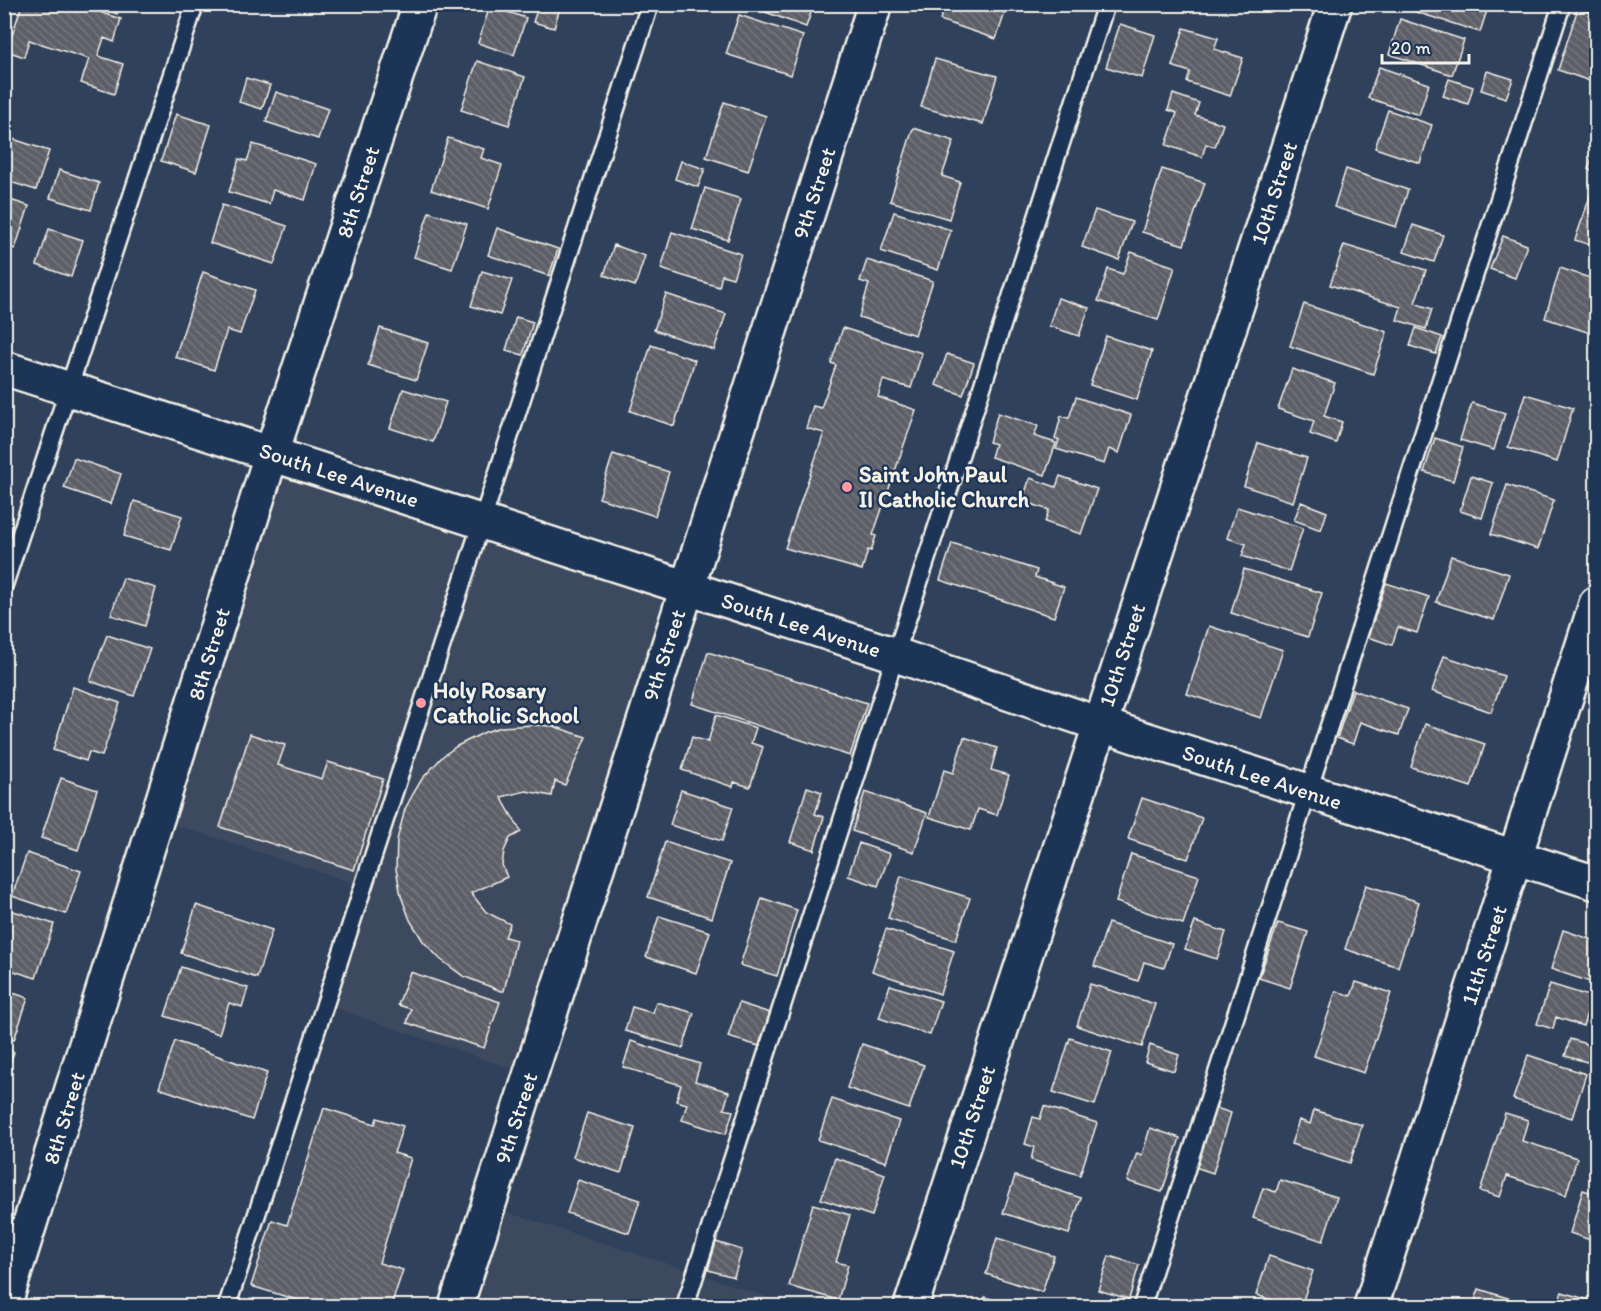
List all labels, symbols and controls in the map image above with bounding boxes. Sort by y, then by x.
scale bar [1382,27,1469,65]
text: 20 m [1391,37,1431,59]
street label: 10th Street [1245,138,1303,248]
street label: 8th Street [330,143,386,241]
street label: 9th Street [787,144,841,242]
street label: South Lee Avenue [256,436,422,514]
place label: Saint John Paul II Catholic Church [859,461,1030,513]
marker: Saint John Paul II Catholic Church [840,480,854,494]
street label: South Lee Avenue [718,586,884,664]
street label: 10th Street [1093,600,1151,710]
street label: 8th Street [182,605,236,703]
street label: 9th Street [637,606,691,704]
place label: Holy Rosary Catholic School [433,677,580,729]
marker: Holy Rosary Catholic School [414,696,428,710]
street label: South Lee Avenue [1179,738,1345,816]
street label: 11th Street [1455,902,1513,1008]
street label: 10th Street [943,1062,1001,1172]
street label: 8th Street [37,1069,91,1167]
street label: 9th Street [489,1069,543,1167]

